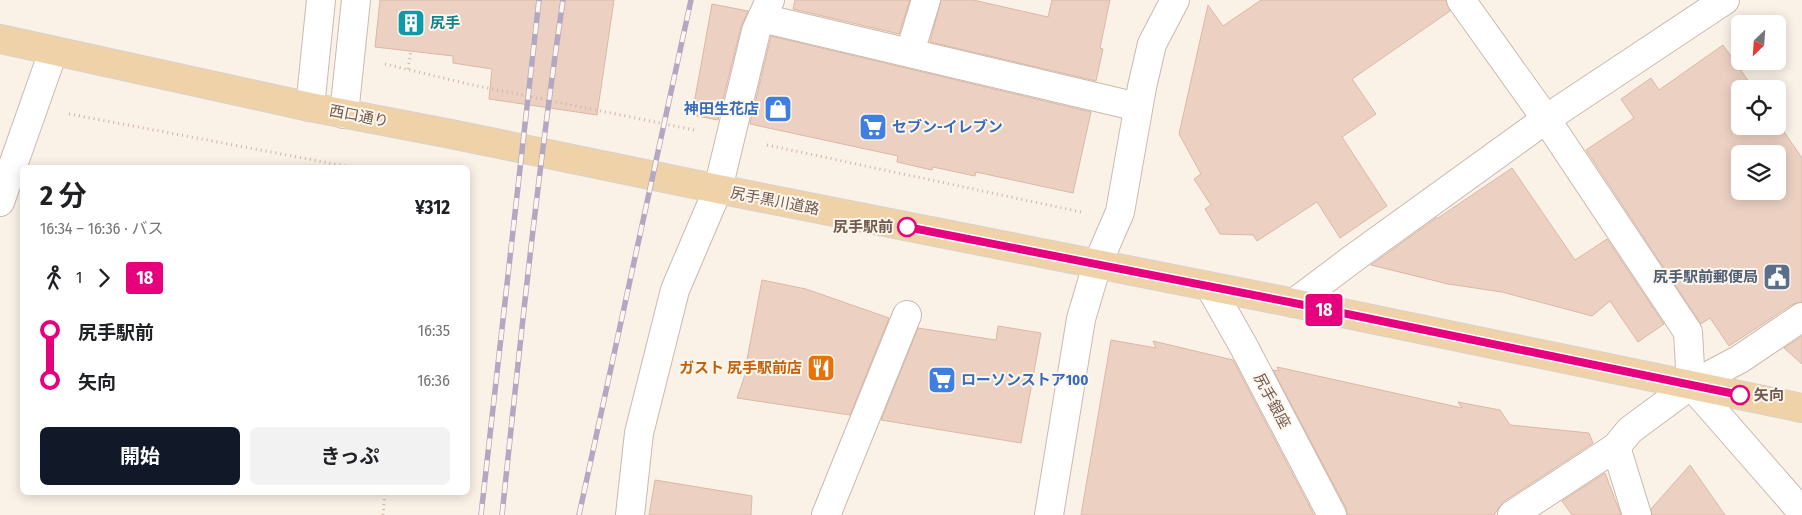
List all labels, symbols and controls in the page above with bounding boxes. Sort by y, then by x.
building icon: 尻手 [396,8,426,38]
place label: 尻手 [430,14,460,32]
north arrow [1731,15,1786,70]
map controls [1731,15,1786,200]
button: locate [1731,80,1786,135]
shop icon: 神田生花店 [763,94,793,124]
place label: 神田生花店 [683,100,759,118]
street label: 西口通り [328,101,390,131]
supermarket icon: セブン-イレブン [858,112,888,142]
place label: セブン-イレブン [892,118,1003,136]
button: layers [1731,145,1786,200]
text: 2 分 [40,179,87,212]
street label: 尻手黒川道路 [729,184,821,218]
text: ¥312 [415,196,450,219]
marker: 尻手駅前 [897,217,917,237]
place label: 尻手駅前 [833,218,893,236]
text: 16:34 – 16:36 · バス [40,219,163,238]
public building icon: 尻手駅前郵便局 [1762,262,1792,292]
icon: walk [40,264,68,292]
icon: forward [90,264,118,292]
text: 18 [136,267,153,289]
text: 1 [76,268,82,287]
place label: 尻手駅前郵便局 [1653,268,1758,286]
line badge: 18 [1302,294,1346,326]
text: 18 [1315,299,1333,321]
text: 尻手駅前 [78,321,154,344]
text: 16:35 [418,321,450,340]
restaurant icon: ガスト 尻手駅前店 [806,353,836,383]
place label: ガスト 尻手駅前店 [679,359,802,377]
supermarket icon: ローソンストア100 [927,365,957,395]
street label: 尻手銀座 [1250,370,1294,432]
text: 矢向 [78,371,116,394]
text: 16:36 [417,371,450,390]
place label: ローソンストア100 [961,371,1088,389]
marker: 矢向 [1730,385,1750,405]
place label: 矢向 [1754,386,1784,404]
button: 開始 [40,427,240,485]
button: きっぷ [250,427,450,485]

